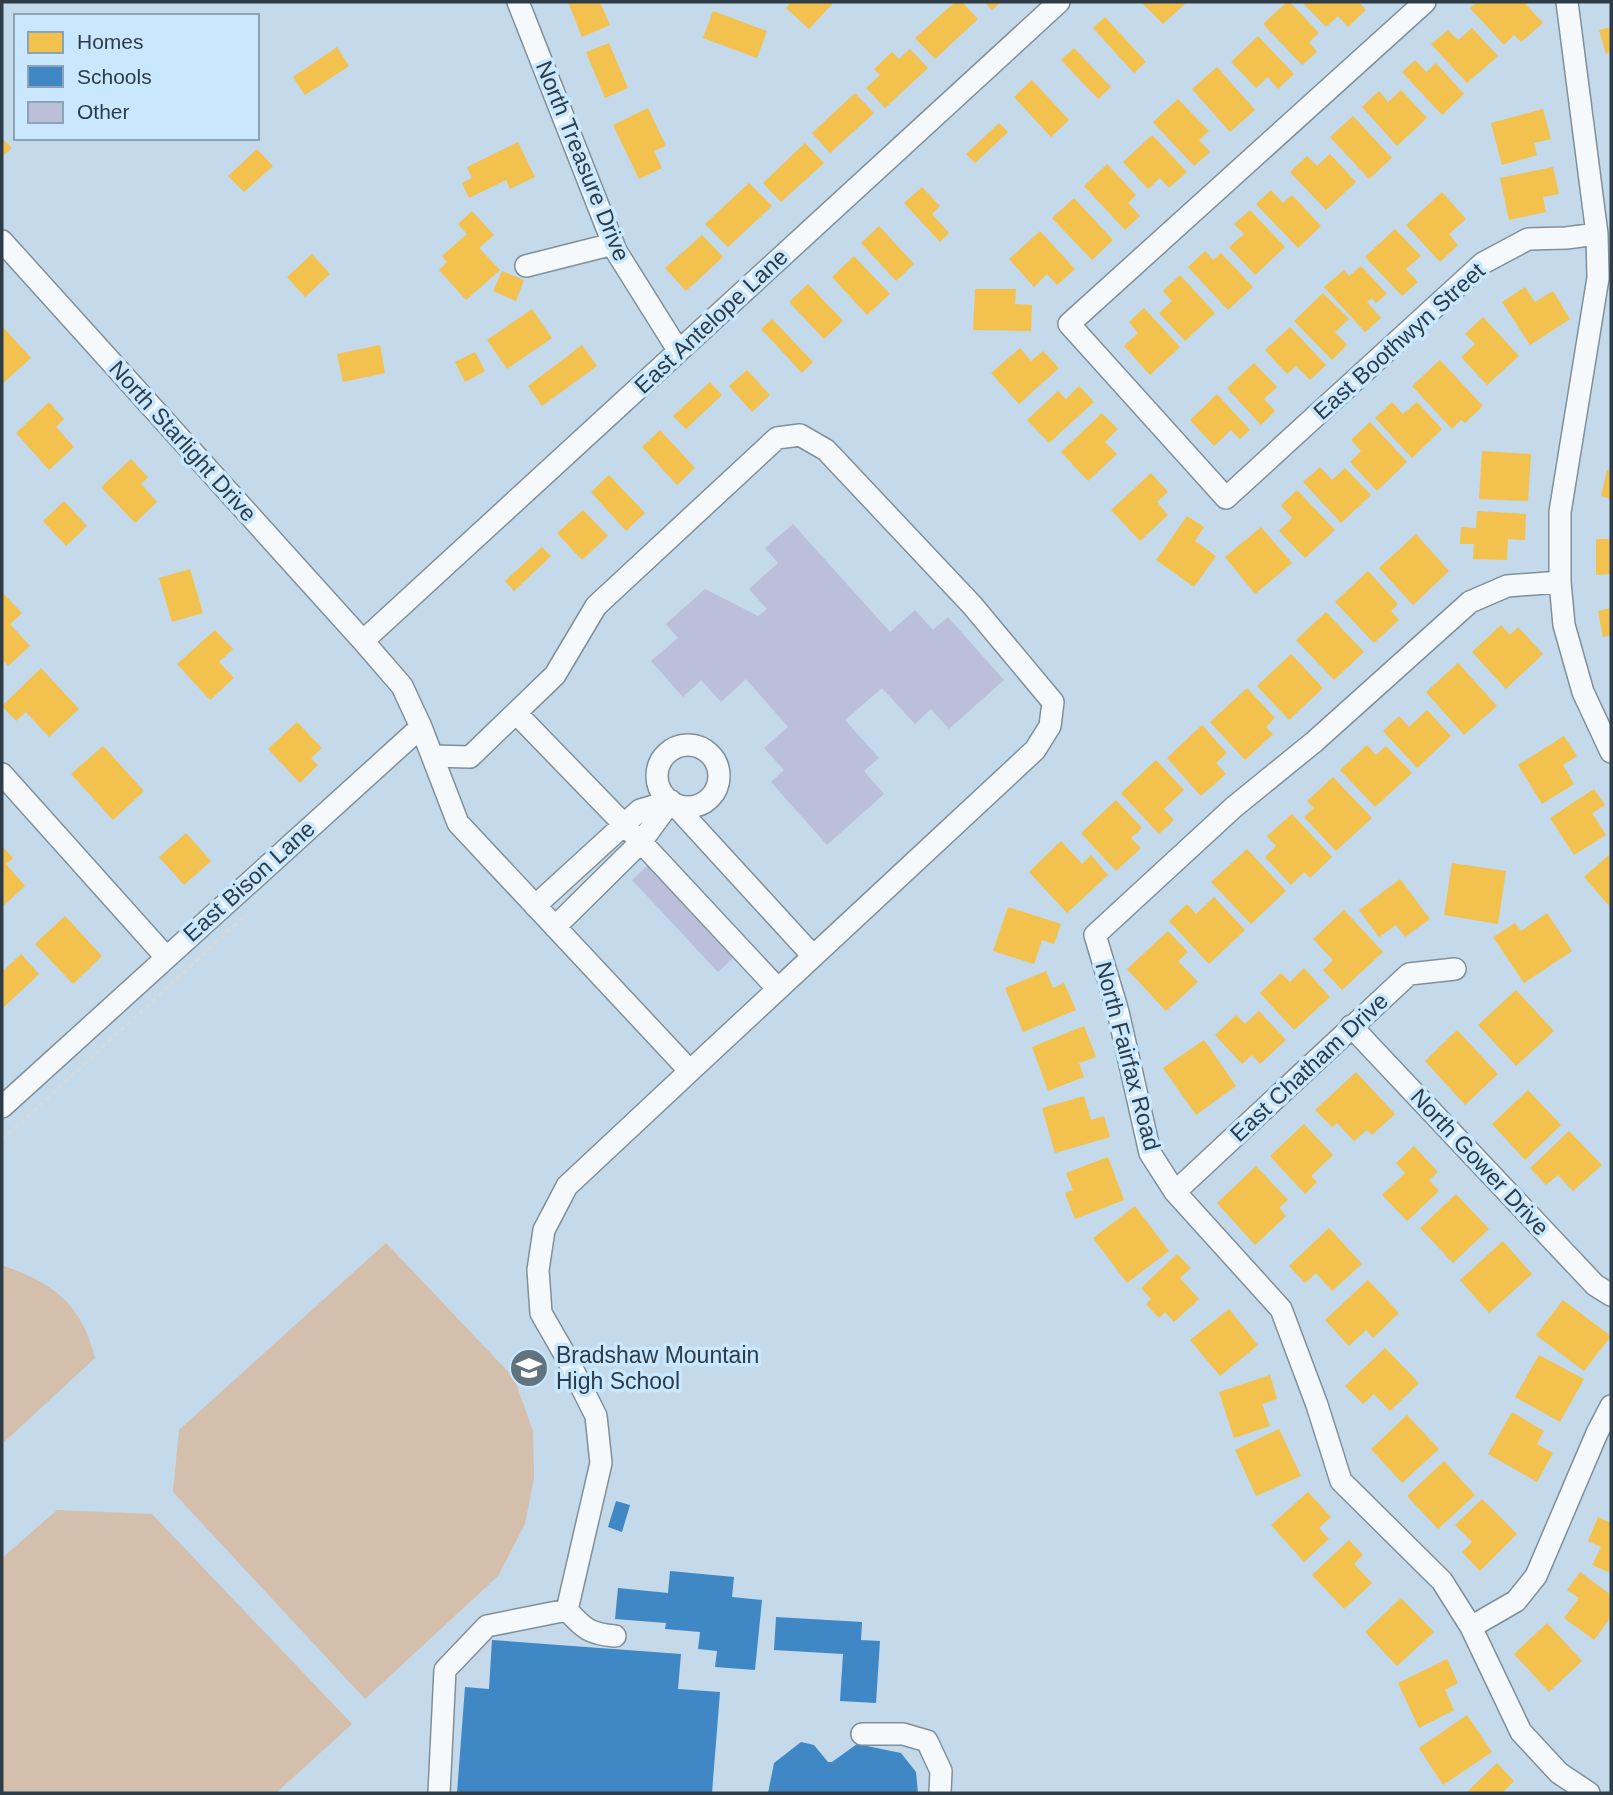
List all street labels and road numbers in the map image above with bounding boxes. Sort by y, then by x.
street label: North Treasure Drive [531,57,635,265]
street label: East Antelope Lane [629,243,793,399]
street label: East Boothwyn Street [1308,257,1490,425]
street label: North Starlight Drive [104,355,262,527]
street label: East Bison Lane [178,815,320,947]
street label: North Fairfax Road [1090,959,1166,1153]
street label: East Chatham Drive [1225,987,1393,1147]
street label: North Gower Drive [1406,1083,1554,1241]

